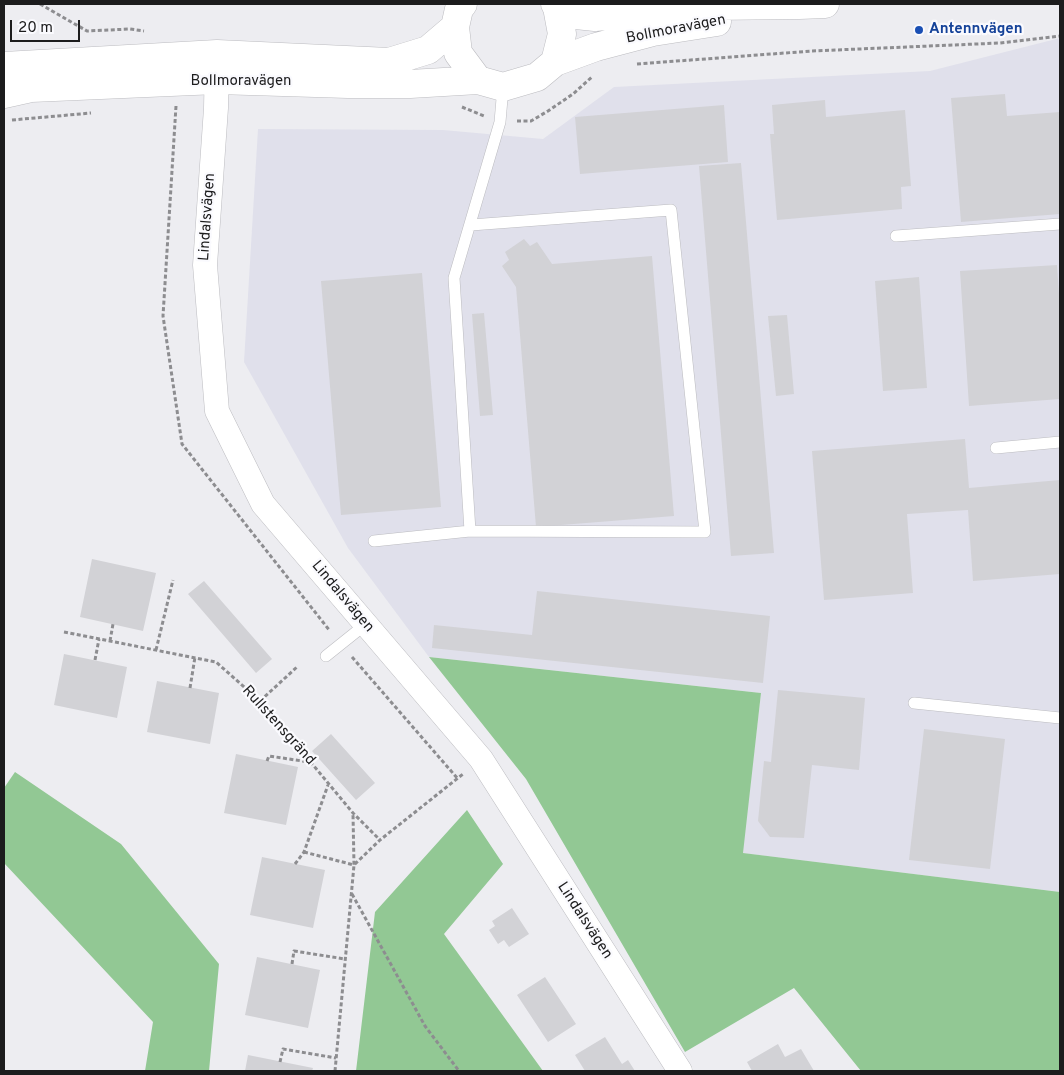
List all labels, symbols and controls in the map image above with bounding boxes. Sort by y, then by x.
scale bar [12,10,82,42]
street label: Bollmoravägen [625,12,727,48]
text: 20 m [18,19,53,38]
place label: Antennvägen [929,21,1023,39]
marker: Antennvägen [913,24,925,36]
street label: Bollmoravägen [190,73,292,91]
street label: Lindalsvägen [196,172,220,262]
street label: Lindalsvägen [307,557,377,637]
street label: Rullstensgränd [237,682,319,770]
street label: Lindalsvägen [552,879,616,963]

